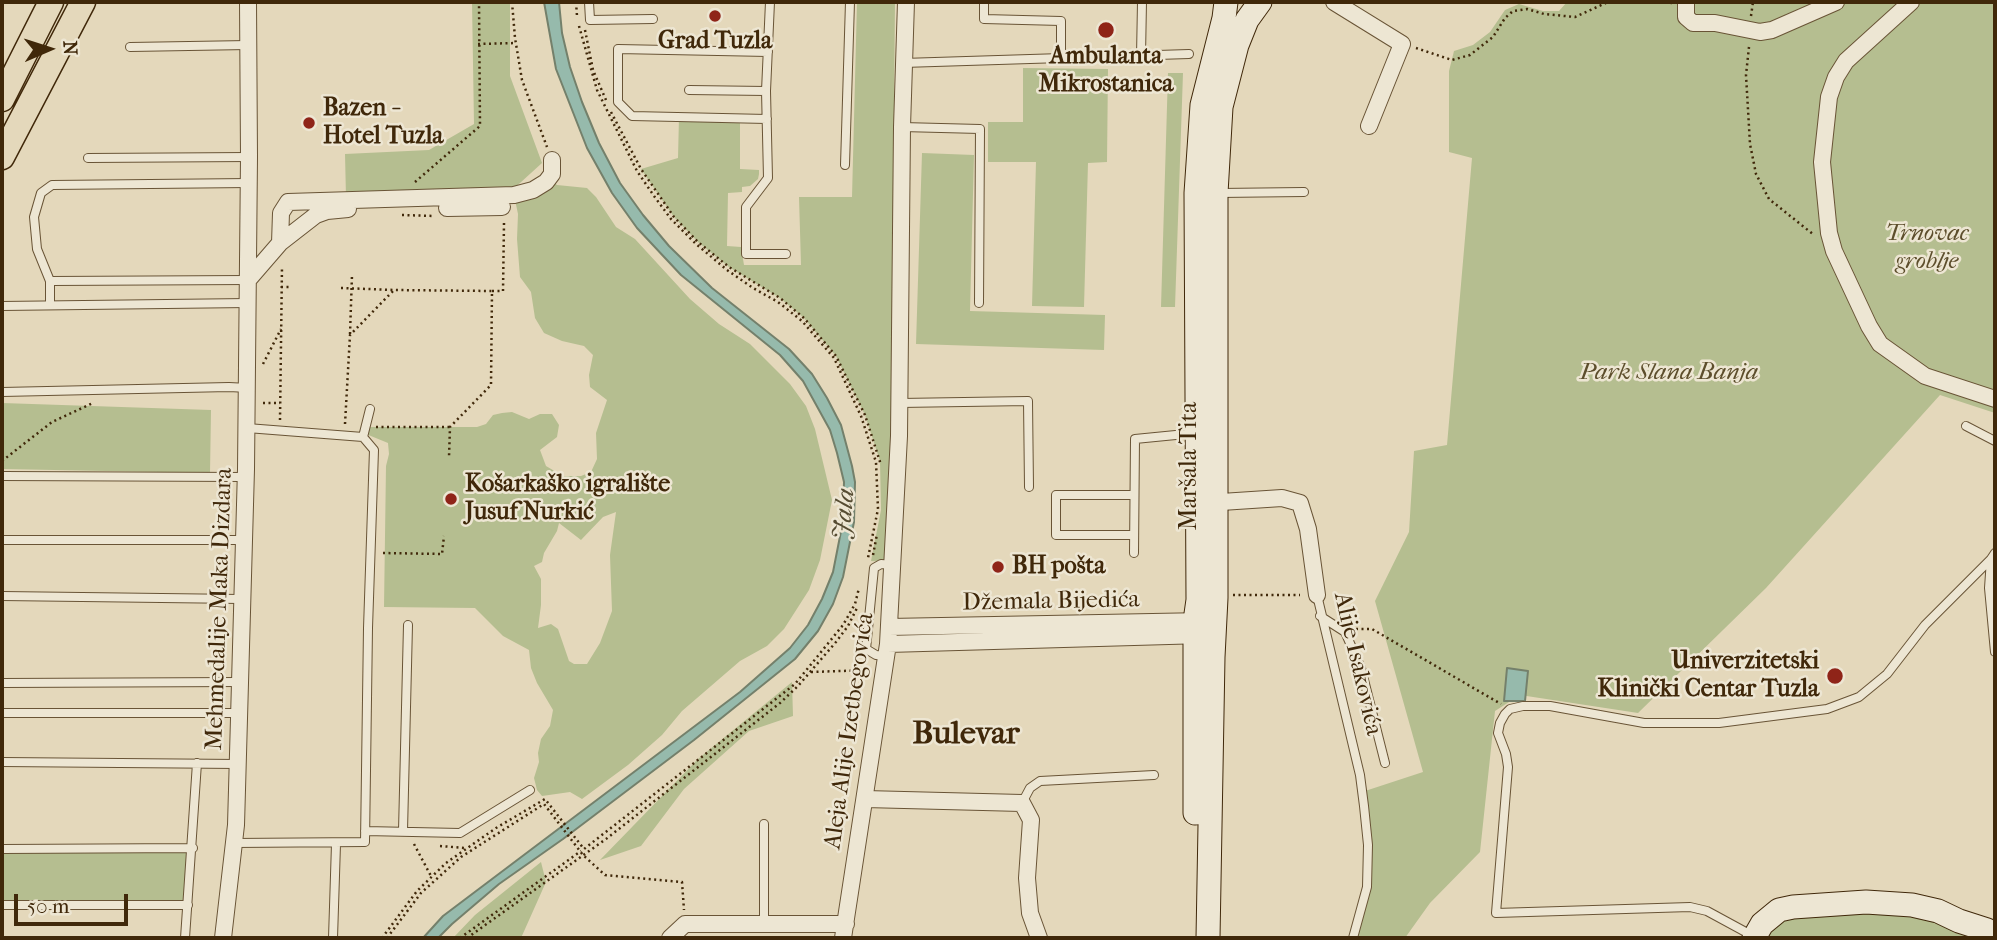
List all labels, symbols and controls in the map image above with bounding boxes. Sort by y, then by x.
marker: Grad Tuzla [707,8,723,24]
north arrow [14,14,84,84]
marker: Ambulanta Mikrostanica [1096,20,1116,40]
place label: Grad Tuzla [658,28,772,56]
text: N [59,40,81,56]
place label: Ambulanta Mikrostanica [1039,43,1173,99]
place label: Bazen - Hotel Tuzla [323,95,443,151]
marker: Bazen - Hotel Tuzla [301,115,317,131]
park label: Trnovac groblje [1885,220,1969,276]
park label: Park Slana Banja [1580,359,1758,387]
street label: Maršala Tita [1176,402,1204,530]
street label: Mehmedalije Maka Dizdara [201,467,239,751]
place label: Košarkaško igralište Jusuf Nurkić [465,471,670,527]
water label: Jala [827,487,863,541]
marker: Košarkaško igralište Jusuf Nurkić [443,491,459,507]
place label: BH pošta [1012,553,1105,581]
marker: BH pošta [990,559,1006,575]
street label: Džemala Bijedića [962,586,1140,618]
street label: Alije Isakovića [1327,590,1387,738]
street label: Aleja Alije Izetbegovića [819,611,881,851]
place label: Univerzitetski Klinički Centar Tuzla [1597,648,1819,704]
marker: Univerzitetski Klinički Centar Tuzla [1825,666,1845,686]
district label: Bulevar [912,716,1020,754]
scale bar [18,880,131,924]
text: 50 m [27,894,70,918]

